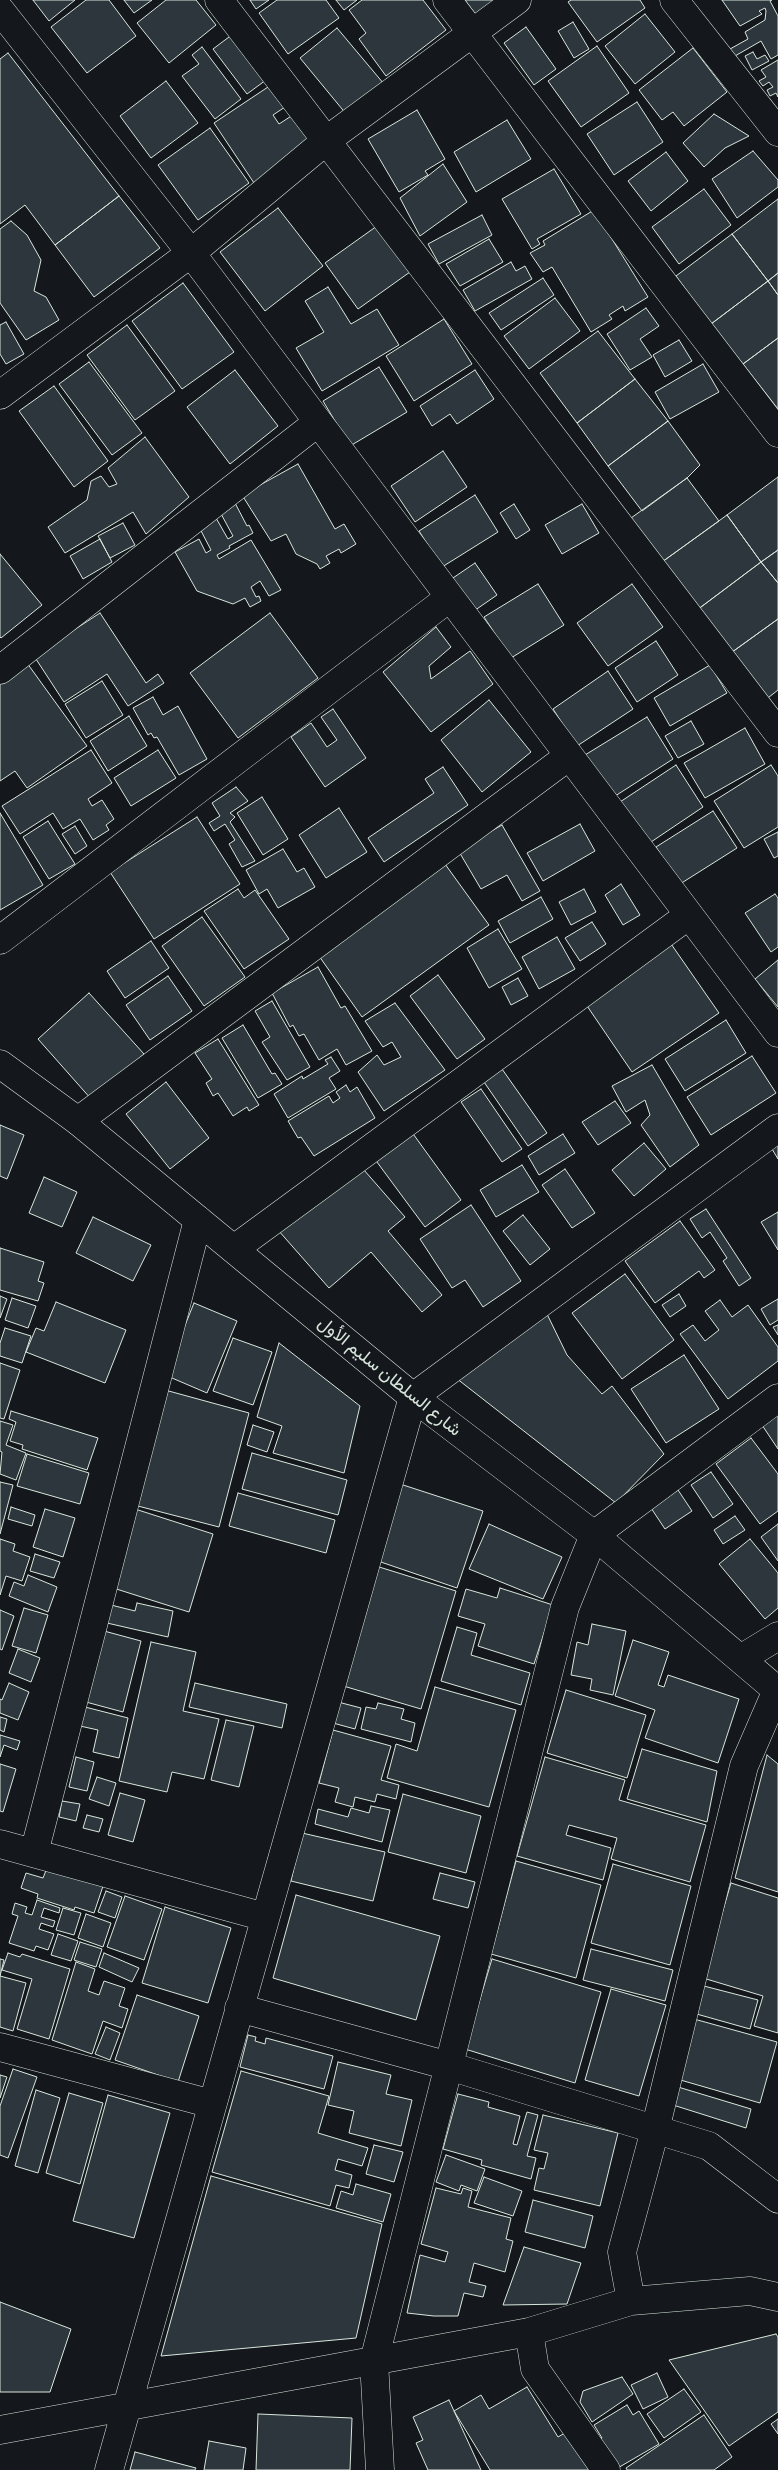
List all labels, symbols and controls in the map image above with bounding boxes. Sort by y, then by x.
street label: شارع السلطان سليم الأول [314,1312,466,1440]

